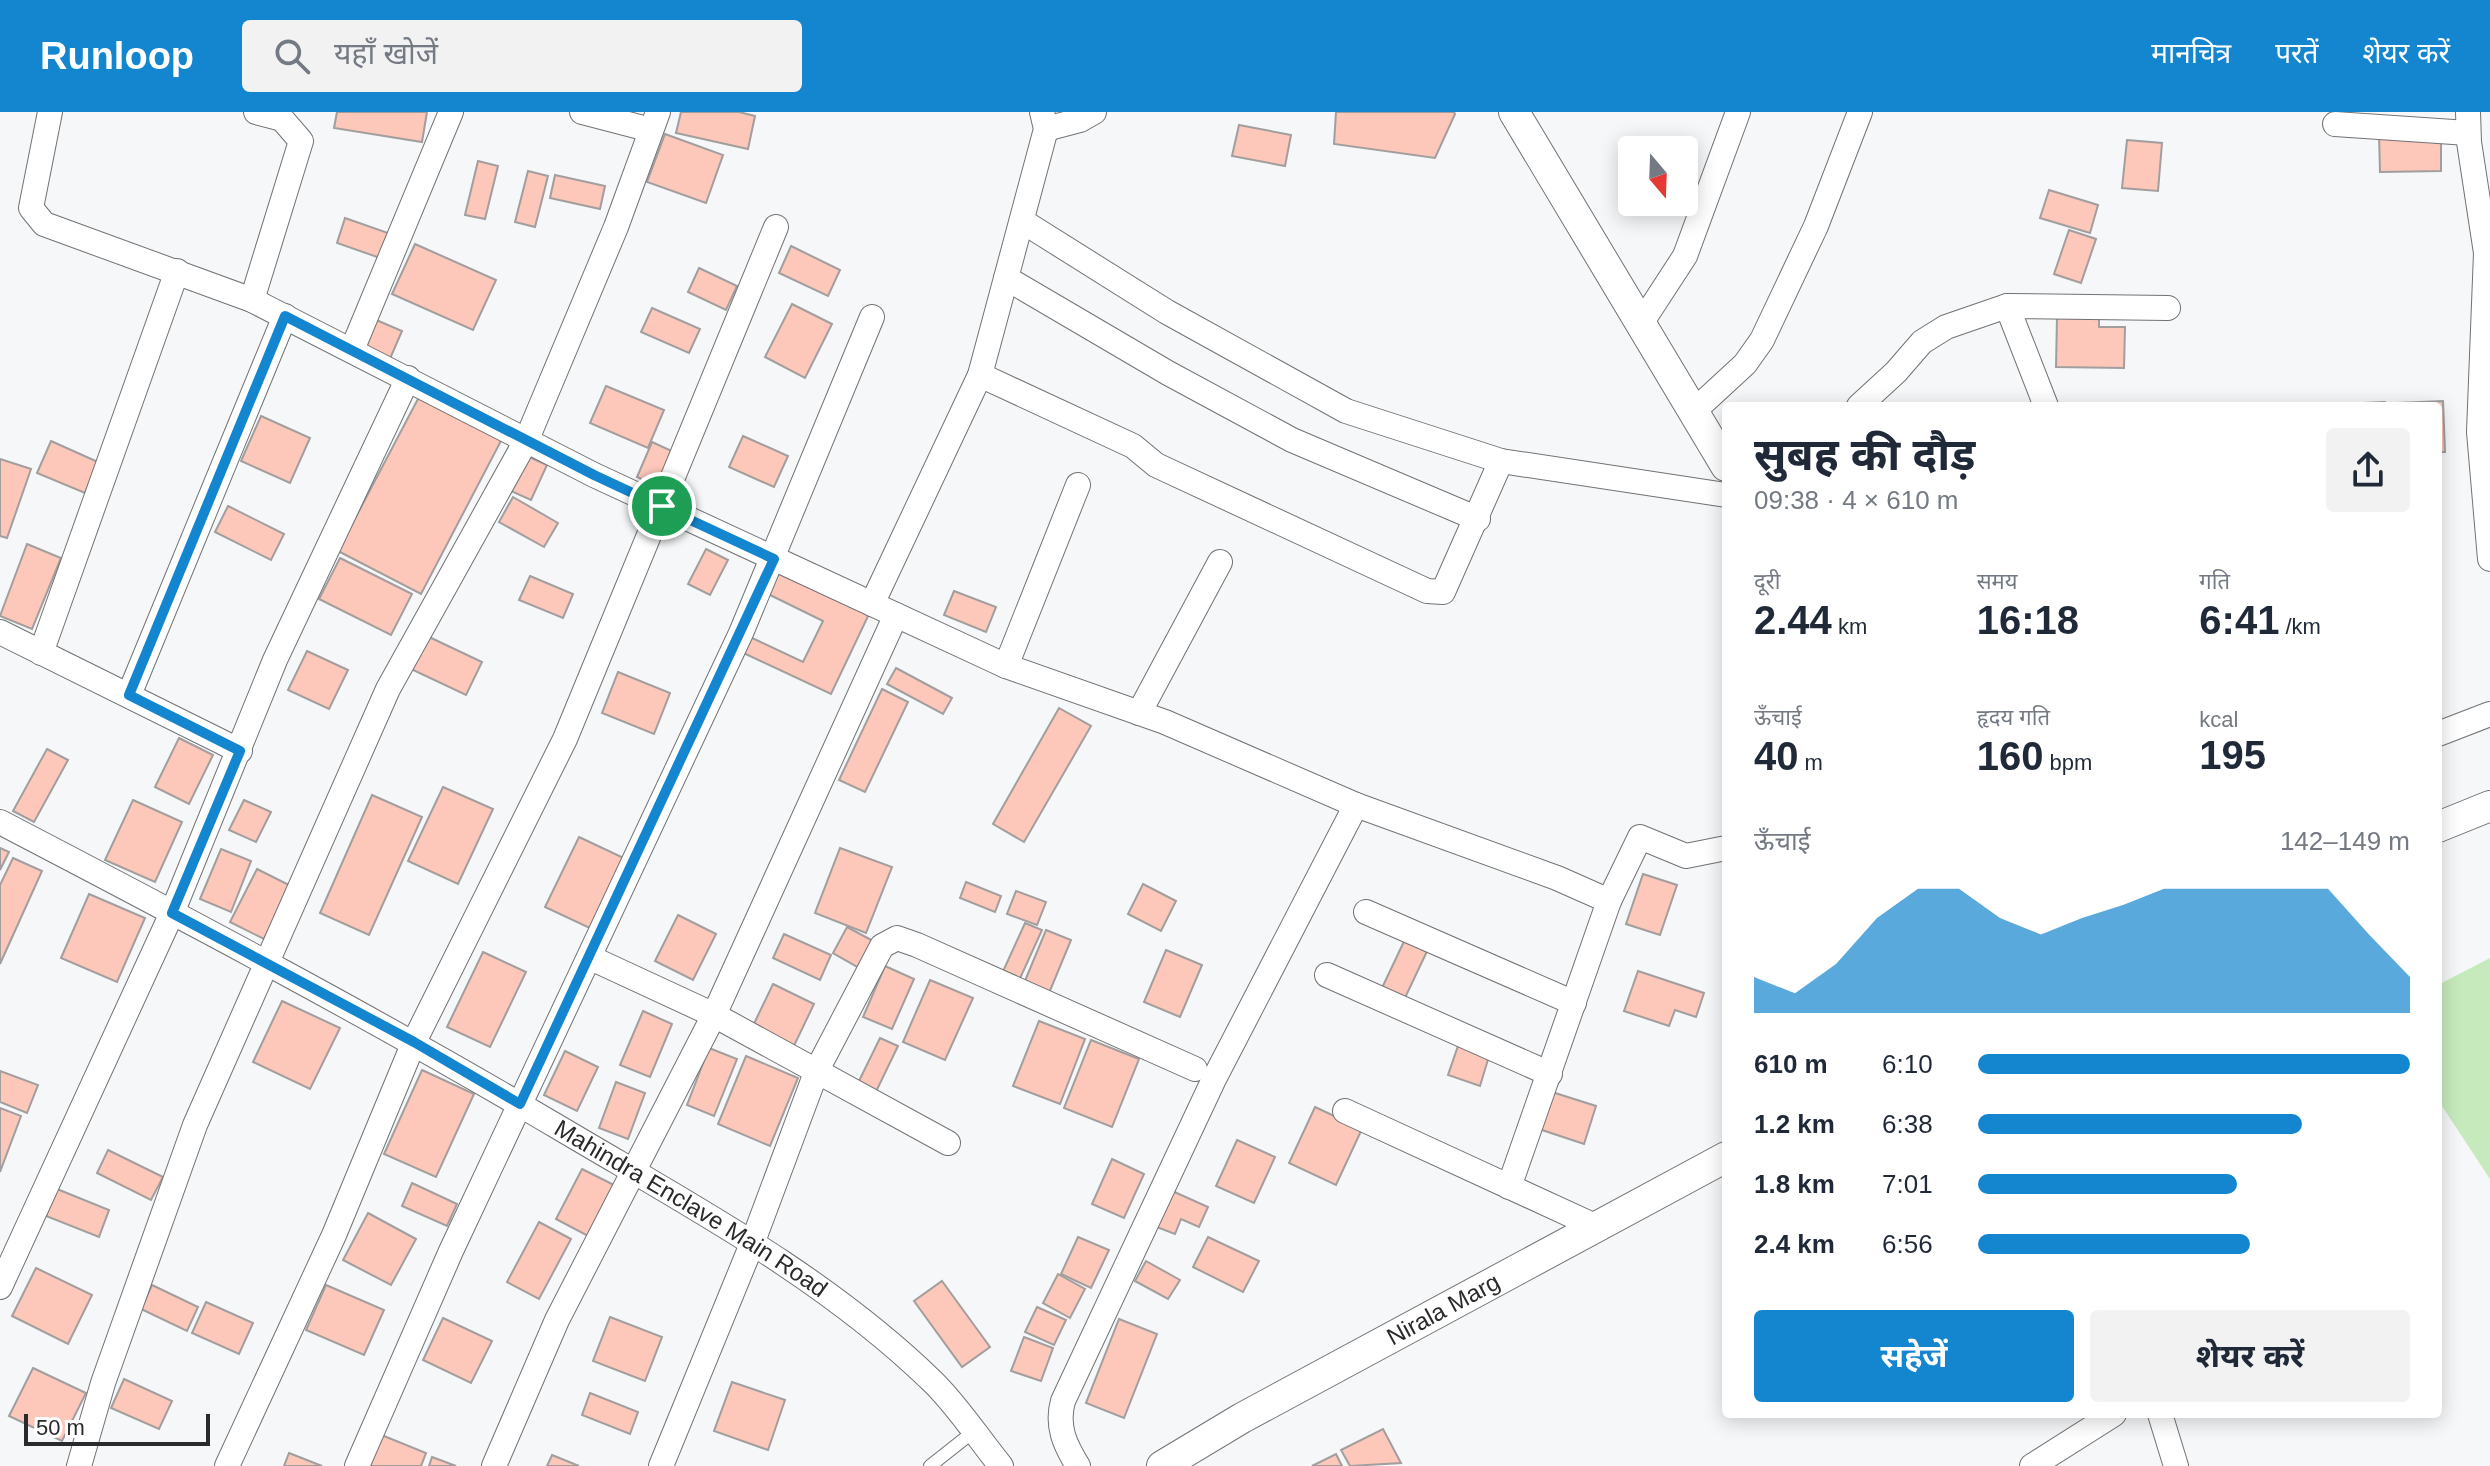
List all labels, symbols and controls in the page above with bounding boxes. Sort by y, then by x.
search box [242,20,802,92]
icon: search [270,34,314,78]
text: Runloop [40,35,194,77]
text: यहाँ खोजें [334,37,438,70]
text: मानचित्र [2151,38,2231,69]
text: परतें [2275,38,2319,69]
text: शेयर करें [2363,38,2450,69]
north arrow [1618,136,1698,216]
map controls [1618,136,1698,216]
button: share [2326,428,2410,512]
text: सुबह की दौड़ [1754,430,1975,479]
pin [628,472,696,540]
icon: arrive [640,484,684,528]
text: 09:38 · 4 × 610 m [1754,485,1959,515]
text: दूरी [1754,569,1780,594]
text: समय [1977,569,2017,594]
text: गति [2199,569,2230,594]
text: 2.44 [1754,598,1832,642]
text: 16:18 [1977,598,2079,642]
text: 6:41 [2199,598,2279,642]
text: km [1832,614,1867,639]
text: /km [2279,614,2321,639]
text: ऊँचाई [1754,705,1802,730]
text: हृदय गति [1977,705,2050,730]
text: kcal [2199,707,2238,732]
text: 195 [2199,733,2266,777]
text: 40 [1754,734,1799,778]
text: 160 [1977,734,2043,778]
text: m [1799,750,1823,775]
text: bpm [2043,750,2092,775]
text: ऊँचाई [1754,826,1810,856]
text: 142–149 m [2280,826,2410,856]
text: 610 m [1754,1049,1828,1079]
text: 6:10 [1882,1049,1933,1079]
text: 1.2 km [1754,1109,1835,1139]
text: 6:38 [1882,1109,1933,1139]
street label: Mahindra Enclave Main Road [550,1114,833,1302]
text: 1.8 km [1754,1169,1835,1199]
text: 7:01 [1882,1169,1933,1199]
text: 2.4 km [1754,1229,1835,1259]
text: 6:56 [1882,1229,1933,1259]
street label: Nirala Marg [1382,1268,1504,1350]
button: सहेजें [1754,1310,2074,1402]
button: शेयर करें [2090,1310,2410,1402]
scale bar [24,1410,210,1446]
text: 50 m [36,1415,85,1440]

